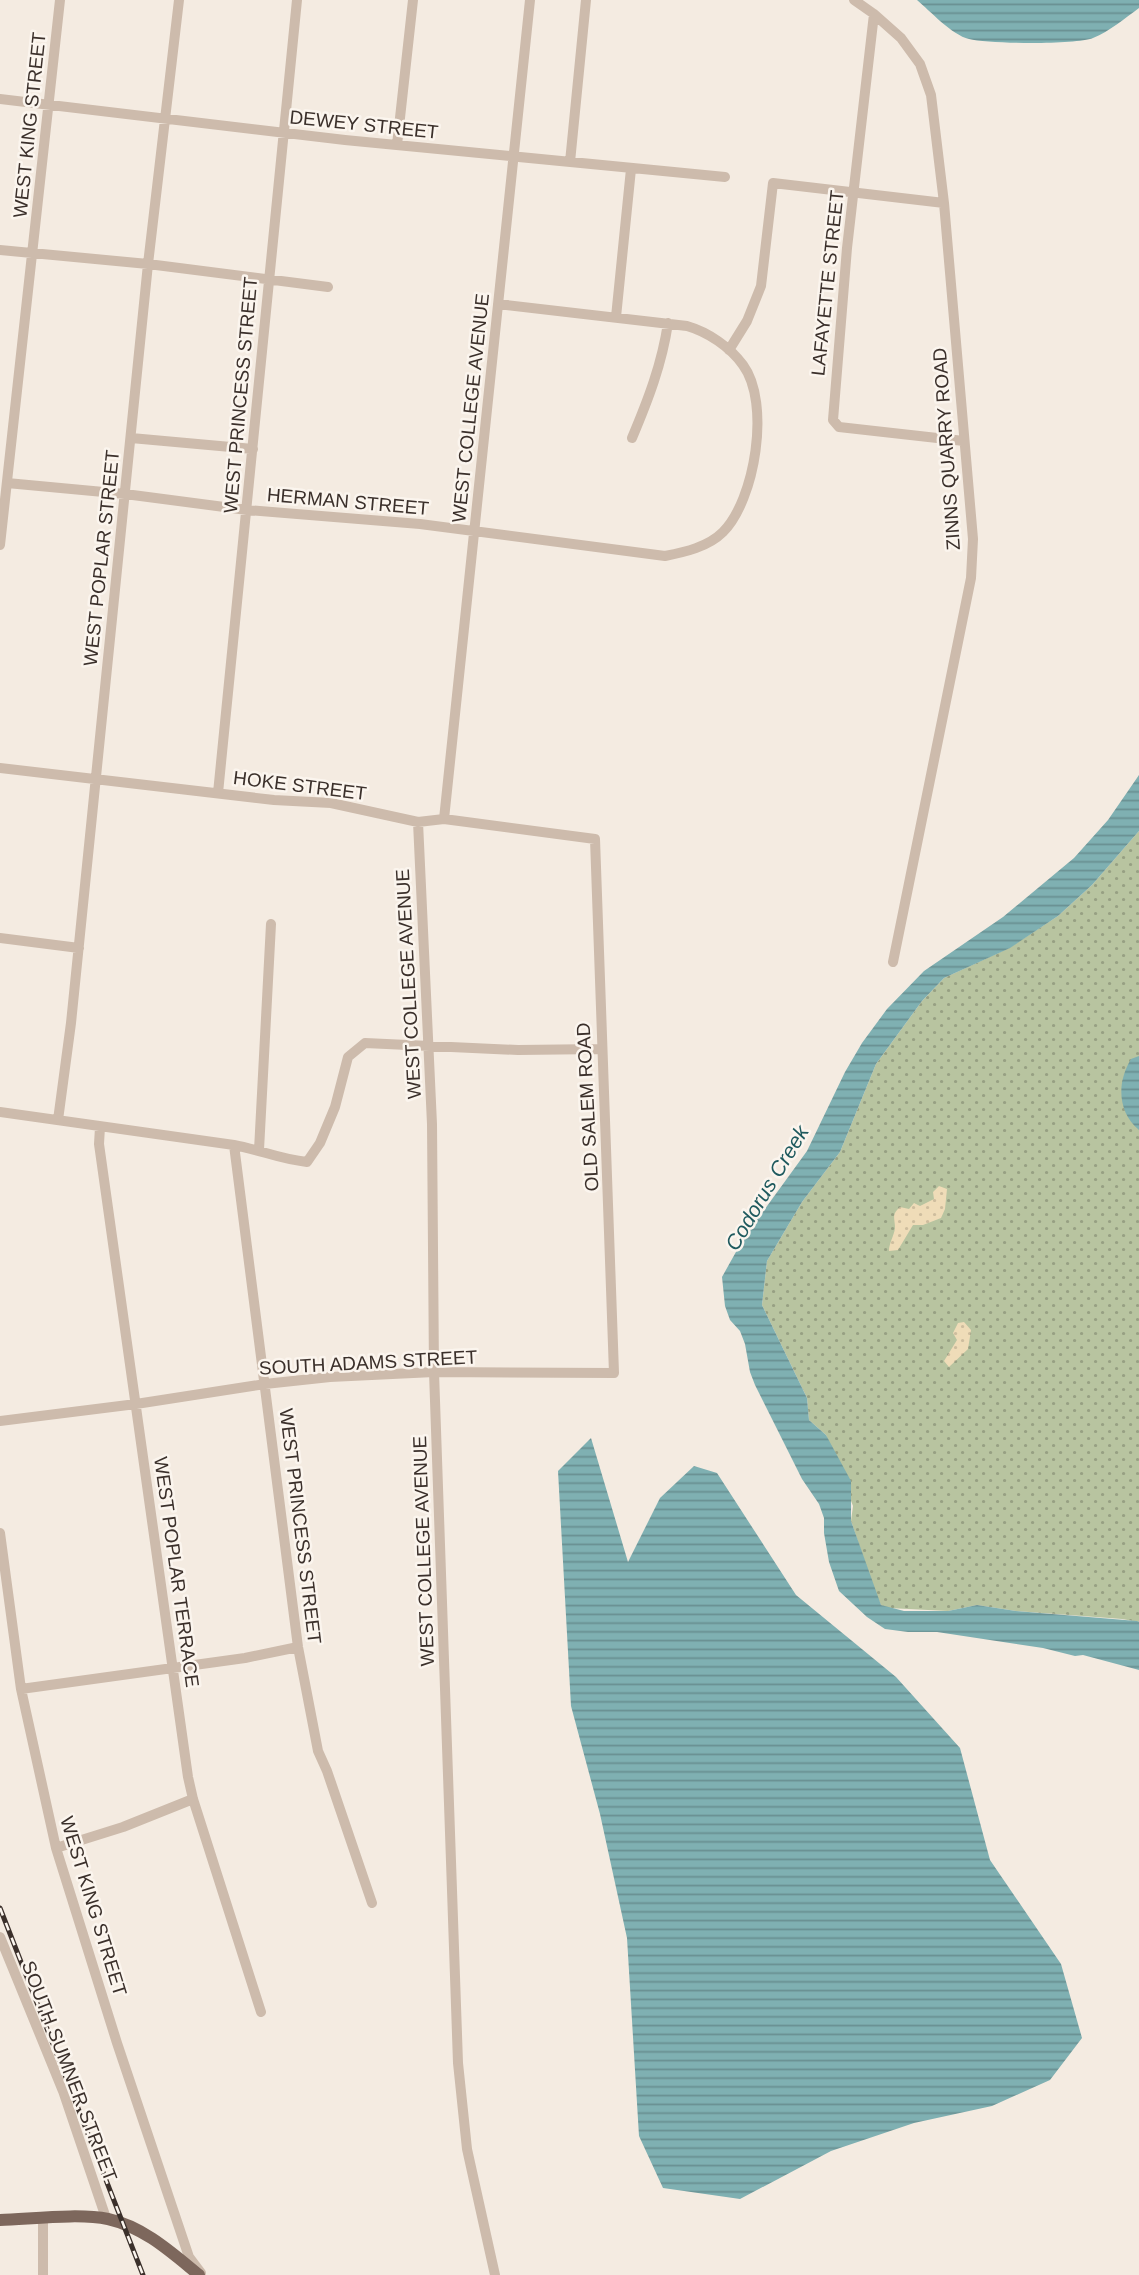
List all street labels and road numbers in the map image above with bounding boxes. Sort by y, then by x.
street label: WEST KING STREET [9,31,50,219]
street label: DEWEY STREET [288,106,440,143]
street label: LAFAYETTE STREET [807,189,848,377]
street label: WEST PRINCESS STREET [220,276,261,514]
street label: WEST COLLEGE AVENUE [448,292,493,524]
street label: ZINNS QUARRY ROAD [929,347,964,551]
street label: WEST POPLAR STREET [80,449,123,667]
street label: HERMAN STREET [266,484,430,519]
street label: HOKE STREET [232,767,368,804]
street label: WEST COLLEGE AVENUE [392,868,425,1100]
street label: OLD SALEM ROAD [573,1022,602,1192]
street label: SOUTH ADAMS STREET [258,1346,478,1379]
street label: WEST PRINCESS STREET [276,1407,325,1645]
street label: WEST COLLEGE AVENUE [409,1435,438,1667]
street label: WEST POPLAR TERRACE [150,1455,203,1689]
street label: WEST KING STREET [56,1814,131,1999]
street label: SOUTH SUMNER STREET [18,1958,121,2185]

